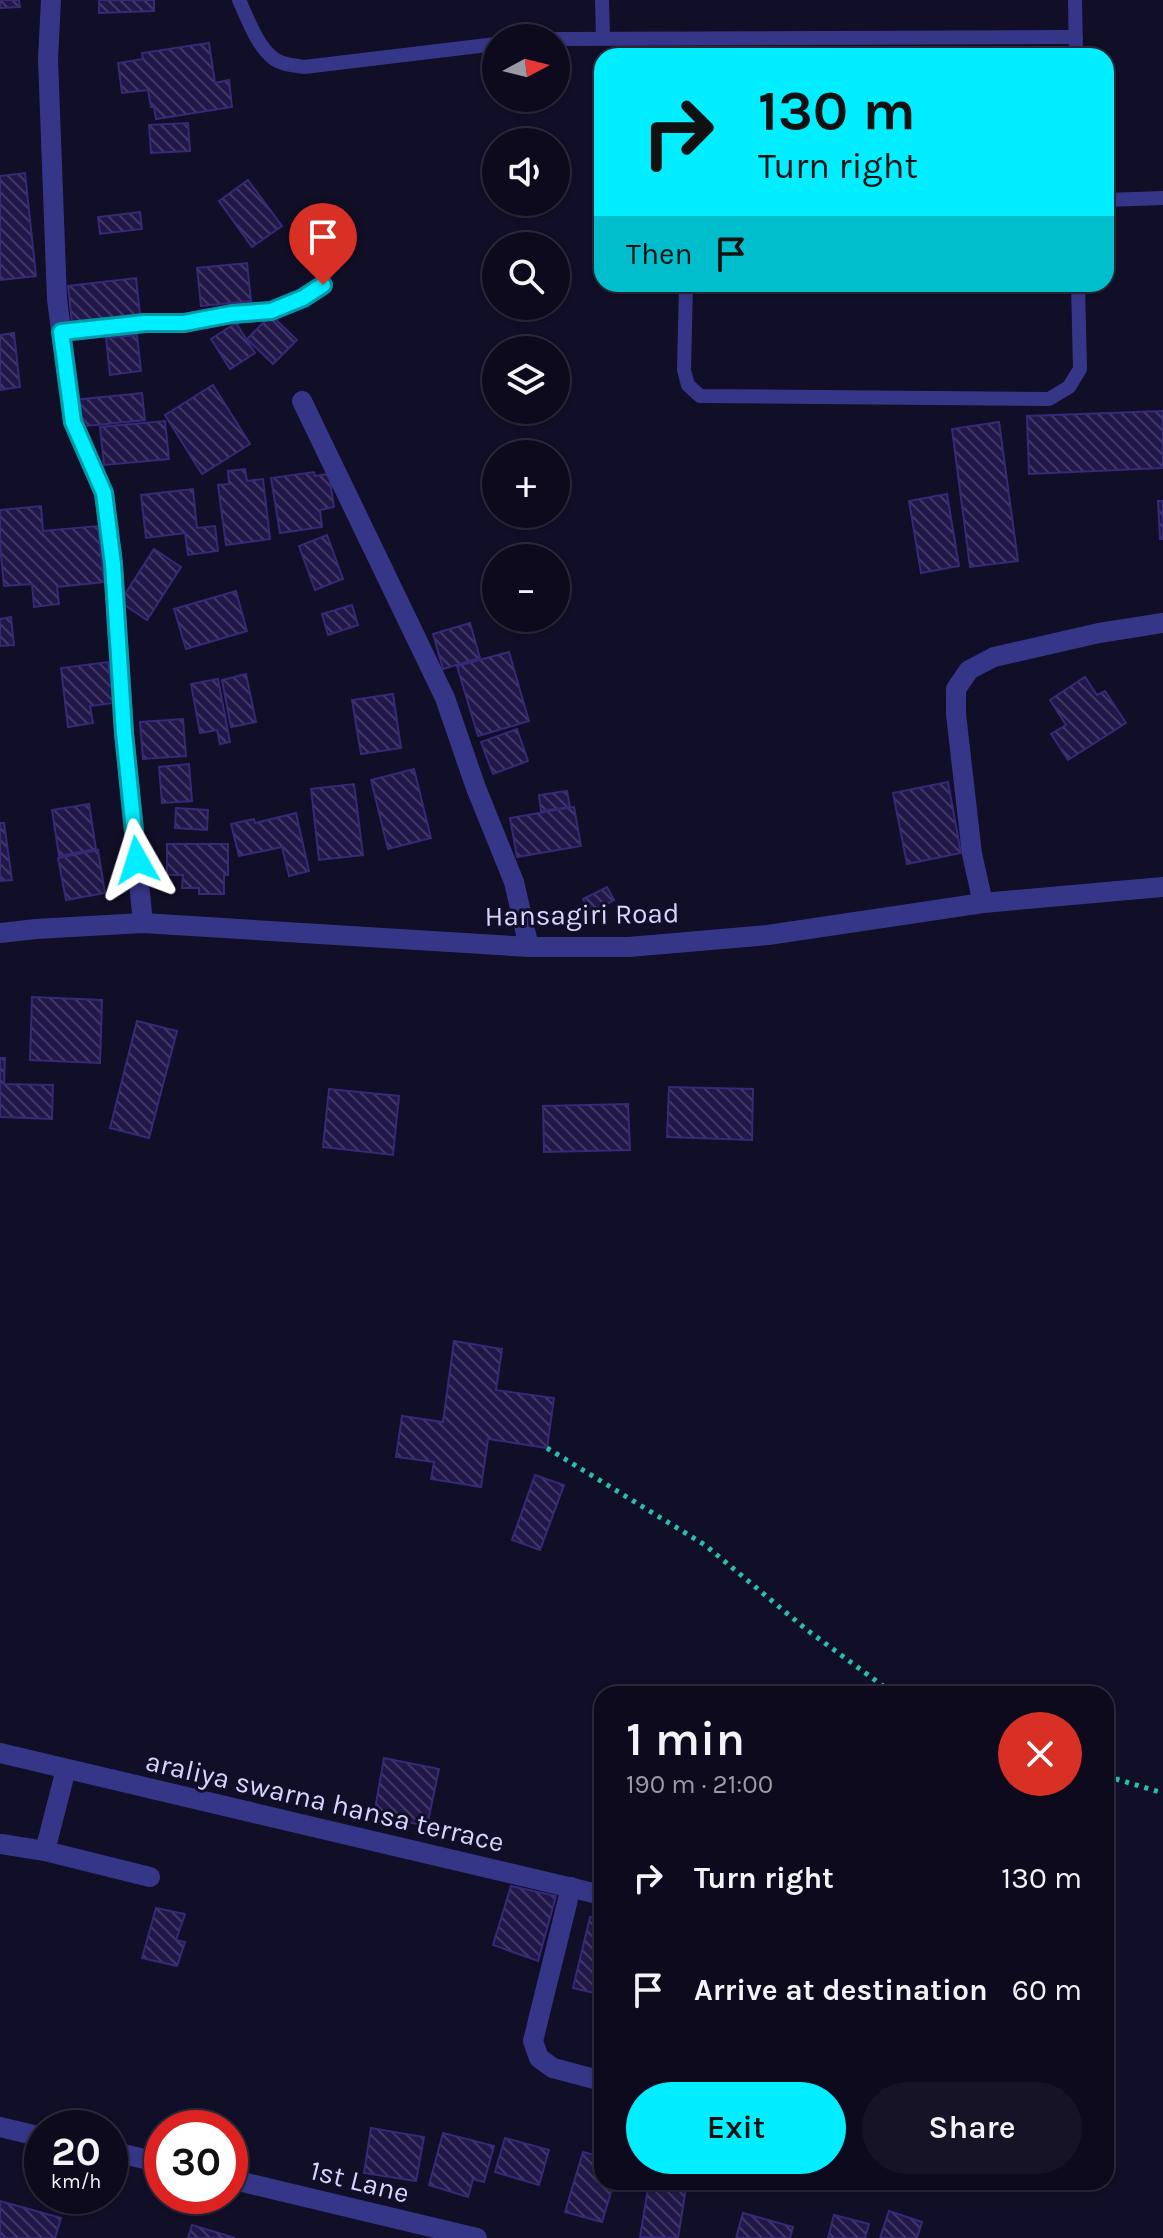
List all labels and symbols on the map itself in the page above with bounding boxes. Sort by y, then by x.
north arrow [482,24,570,112]
pin [289,203,357,285]
position arrow [95,818,179,902]
street label: Hansagiri Road [484,896,680,933]
street label: araliya swarna hansa terrace [142,1744,507,1859]
speed limit sign: 30 [144,2110,248,2214]
street label: 1st Lane [307,2153,413,2210]

